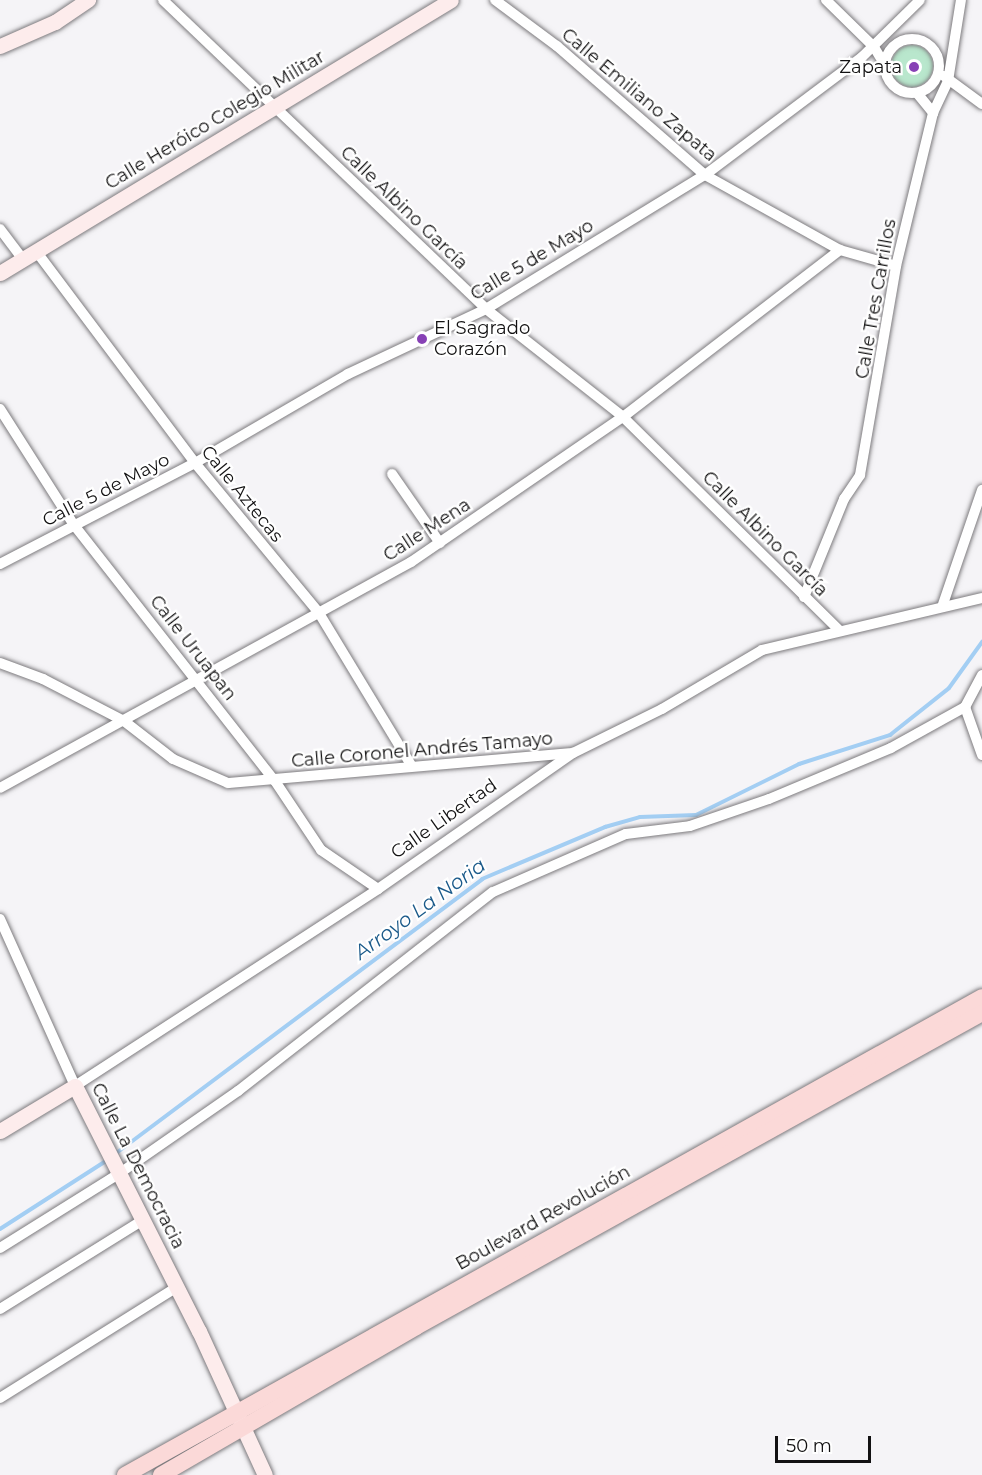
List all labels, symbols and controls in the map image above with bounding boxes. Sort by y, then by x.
street label: Calle Emiliano Zapata [557,24,721,166]
street label: Calle Heróico Colegio Militar [101,46,329,194]
place label: Zapata [839,56,902,78]
marker: Zapata [907,60,921,74]
street label: Calle Albino García [336,142,472,274]
street label: Calle 5 de Mayo [467,215,597,305]
street label: Calle Tres Carrillos [851,217,901,381]
place label: El Sagrado Corazón [434,318,530,360]
marker: El Sagrado Corazón [415,332,429,346]
street label: Calle Aztecas [196,441,288,547]
street label: Calle 5 de Mayo [39,449,173,531]
street label: Calle Albino García [698,467,832,601]
street label: Calle Mena [379,494,475,566]
street label: Calle Uruapan [145,591,241,705]
street label: Calle Coronel Andrés Tamayo [290,728,554,772]
street label: Calle Libertad [387,775,501,863]
water label: Arroyo La Noria [350,853,490,965]
street label: Calle La Democracia [87,1079,189,1253]
street label: Boulevard Revolución [452,1161,634,1275]
scale bar [778,1424,874,1462]
text: 50 m [786,1435,832,1457]

